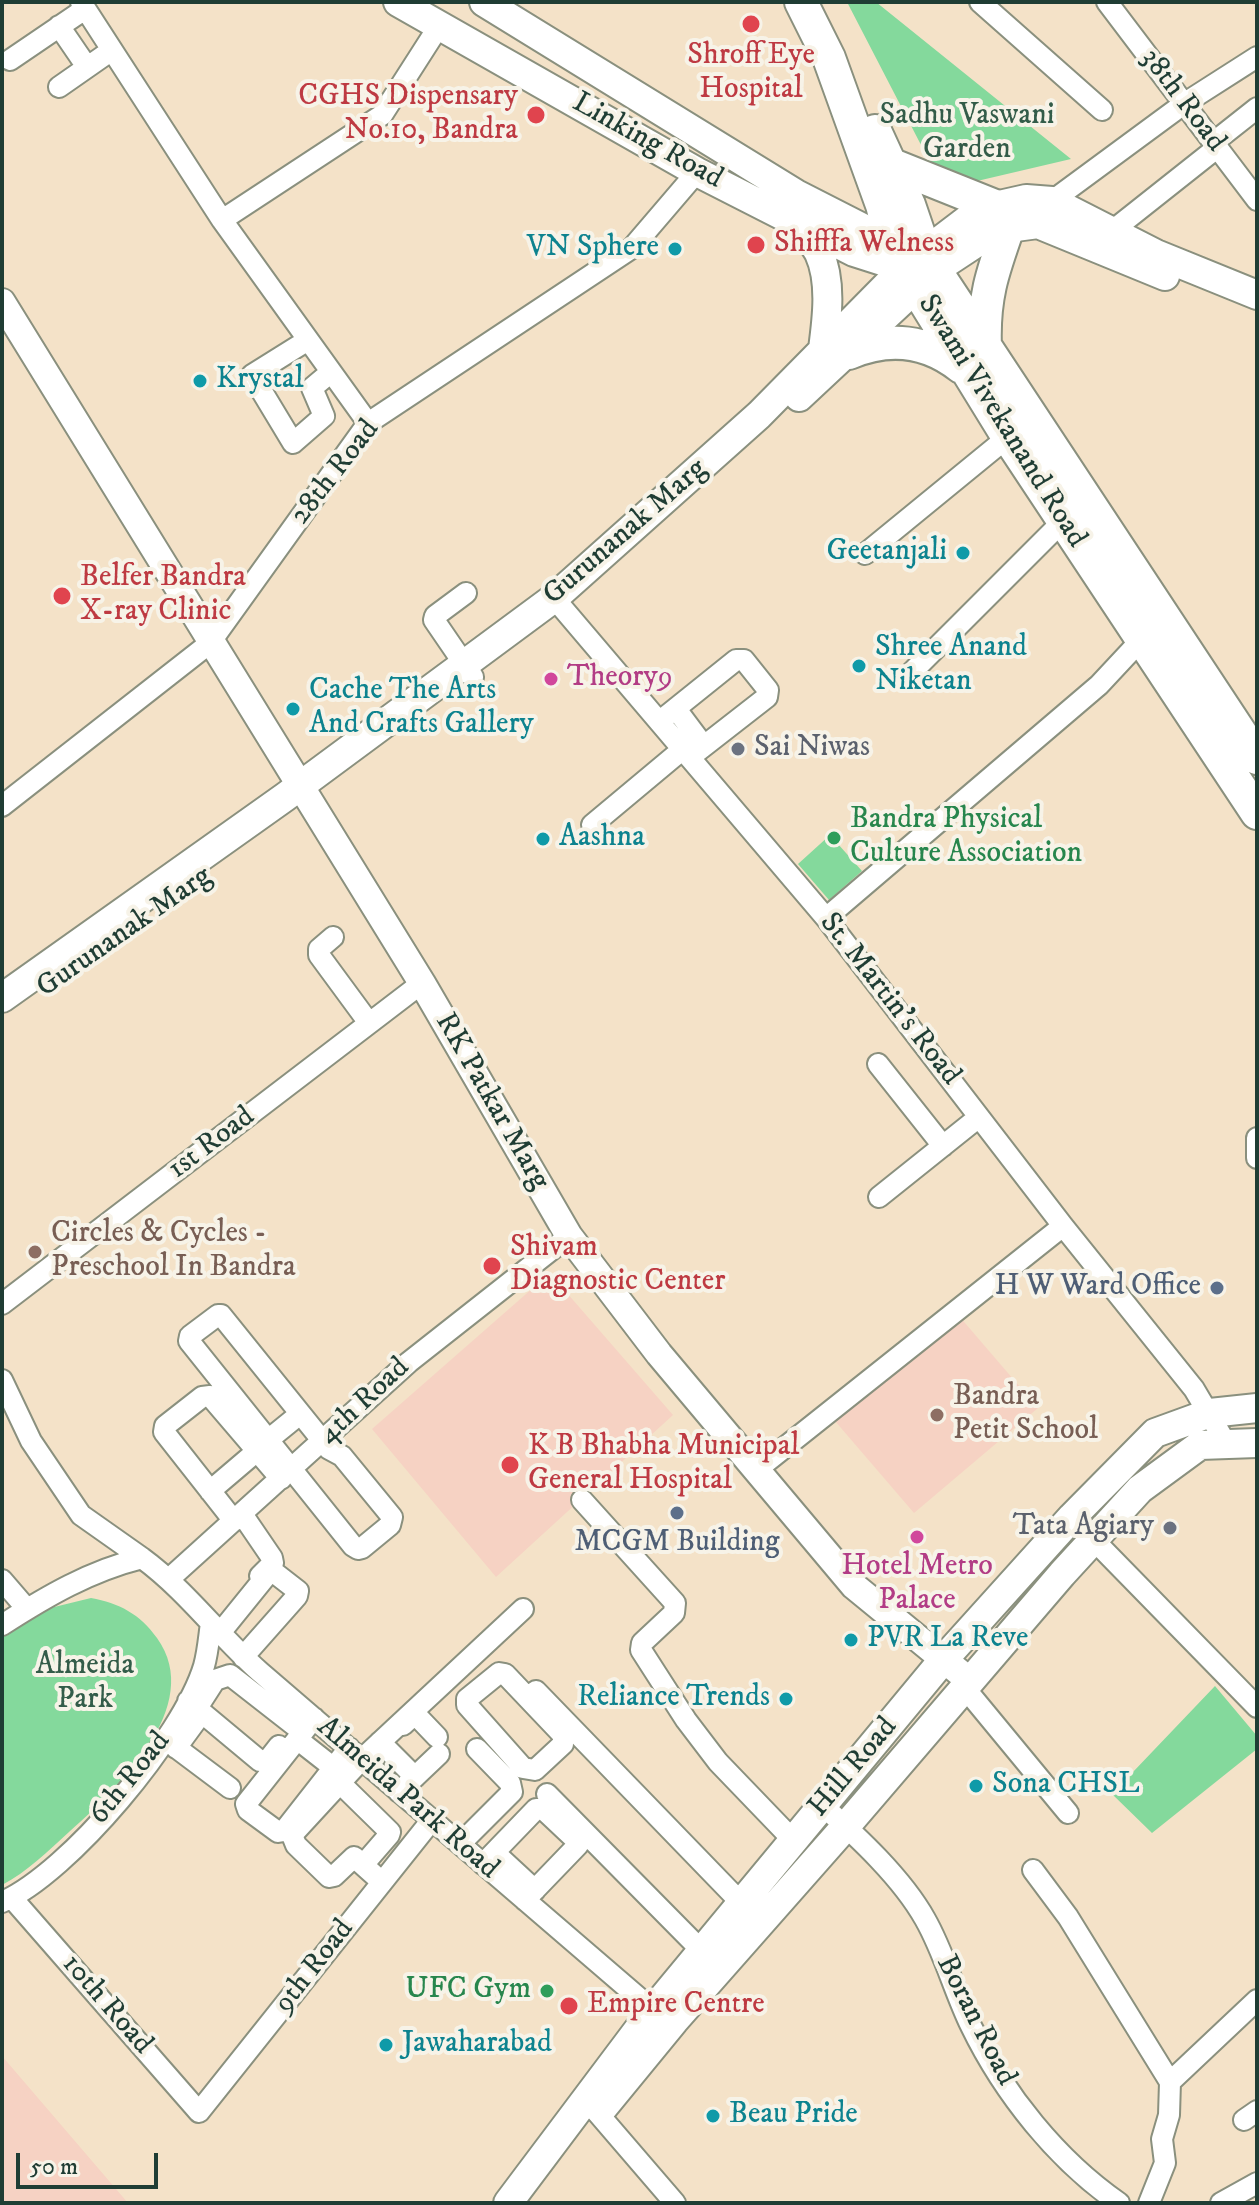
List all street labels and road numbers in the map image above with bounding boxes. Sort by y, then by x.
street label: 38th Road [1131,42,1233,160]
street label: Linking Road [565,86,729,198]
street label: Swami Vivekanand Road [909,289,1093,555]
street label: 28th Road [284,413,388,533]
street label: Gurunanak Marg [537,452,715,614]
street label: Gurunanak Marg [31,859,219,1007]
street label: St. Martin's Road [811,907,967,1093]
street label: RK Patkar Marg [426,1007,556,1197]
street label: 1st Road [162,1100,262,1188]
street label: 4th Road [312,1351,418,1453]
street label: Almeida Park Road [309,1710,505,1888]
street label: Hill Road [802,1711,906,1825]
street label: 6th Road [83,1725,179,1833]
street label: 9th Road [267,1913,363,2021]
street label: 10th Road [53,1948,159,2062]
street label: Boran Road [927,1950,1023,2092]

